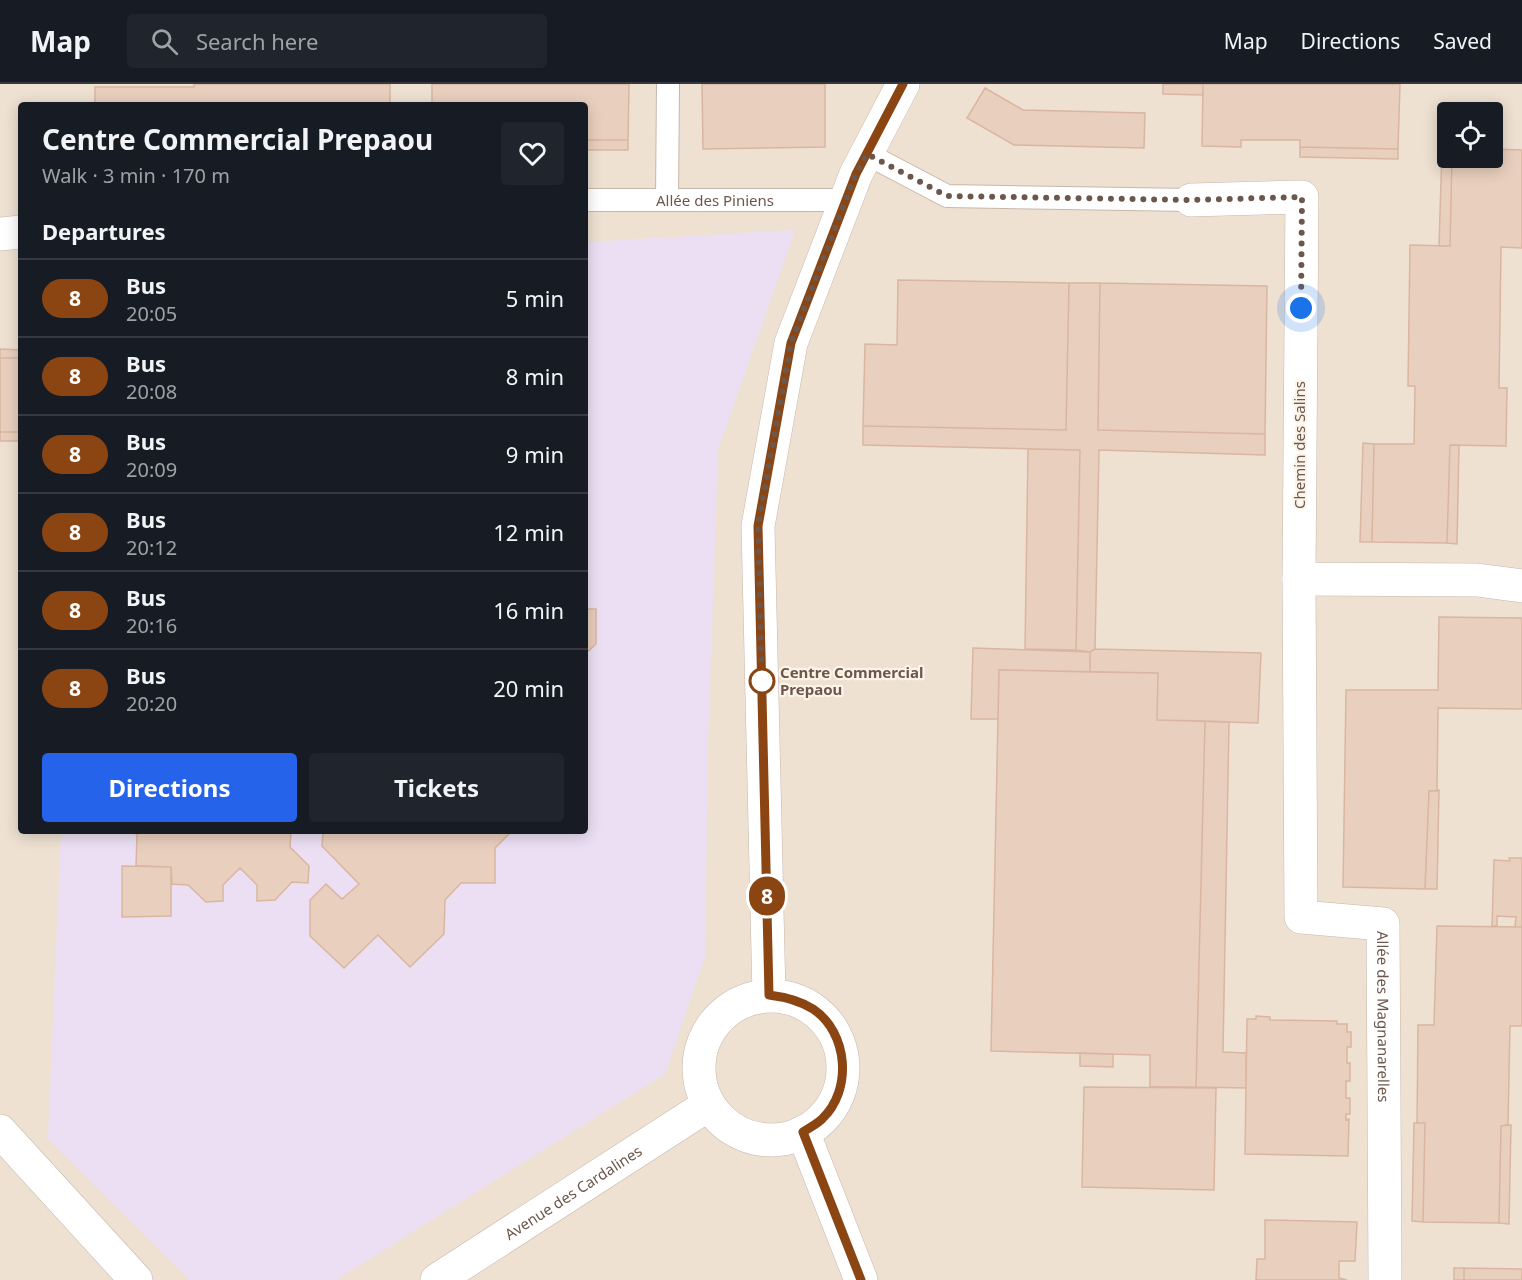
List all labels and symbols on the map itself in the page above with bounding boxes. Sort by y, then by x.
street label: Allée des Piniens [656,190,774,210]
your location [1286,293,1316,323]
street label: Chemin des Salins [1289,381,1309,509]
place label: Centre Commercial Prepaou [780,662,923,699]
marker: Centre Commercial Prepaou [749,668,775,694]
line badge: 8 [748,876,786,916]
street label: Allée des Magnanarelles [1373,931,1394,1102]
street label: Avenue des Cardalines [501,1140,646,1244]

